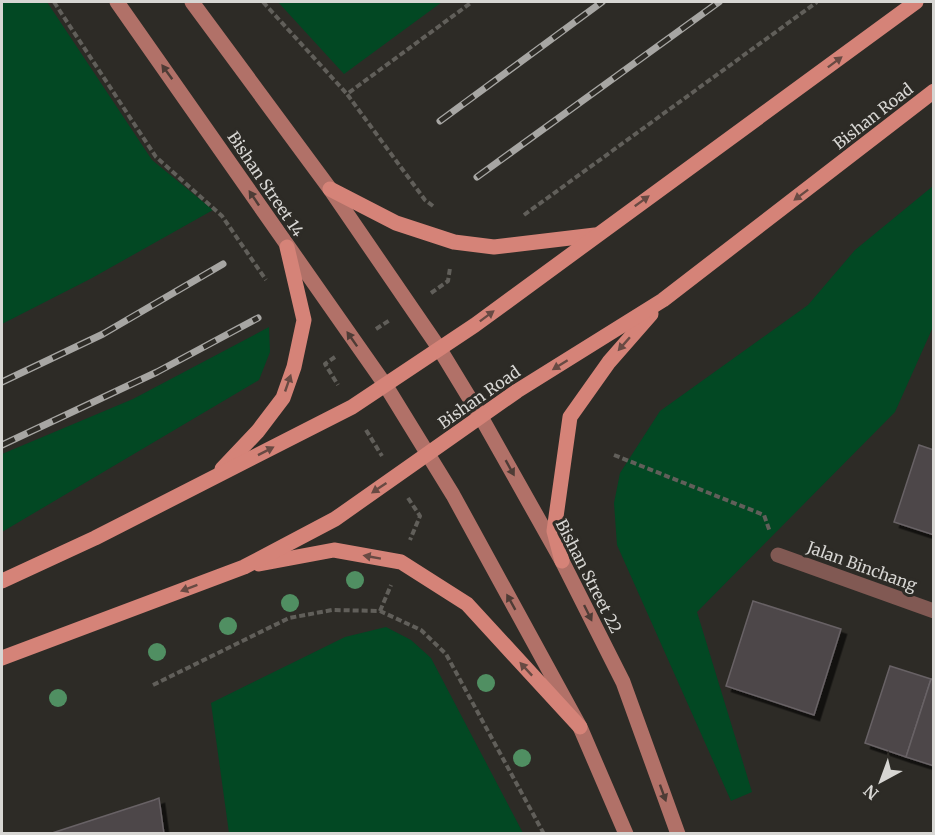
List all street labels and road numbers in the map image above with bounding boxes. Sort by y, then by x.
street label: Bishan Road [829,78,917,153]
street label: Bishan Street 14 [223,128,309,241]
street label: Bishan Road [434,361,524,433]
street label: Bishan Street 22 [552,516,626,636]
street label: Jalan Binchang [803,536,920,595]

